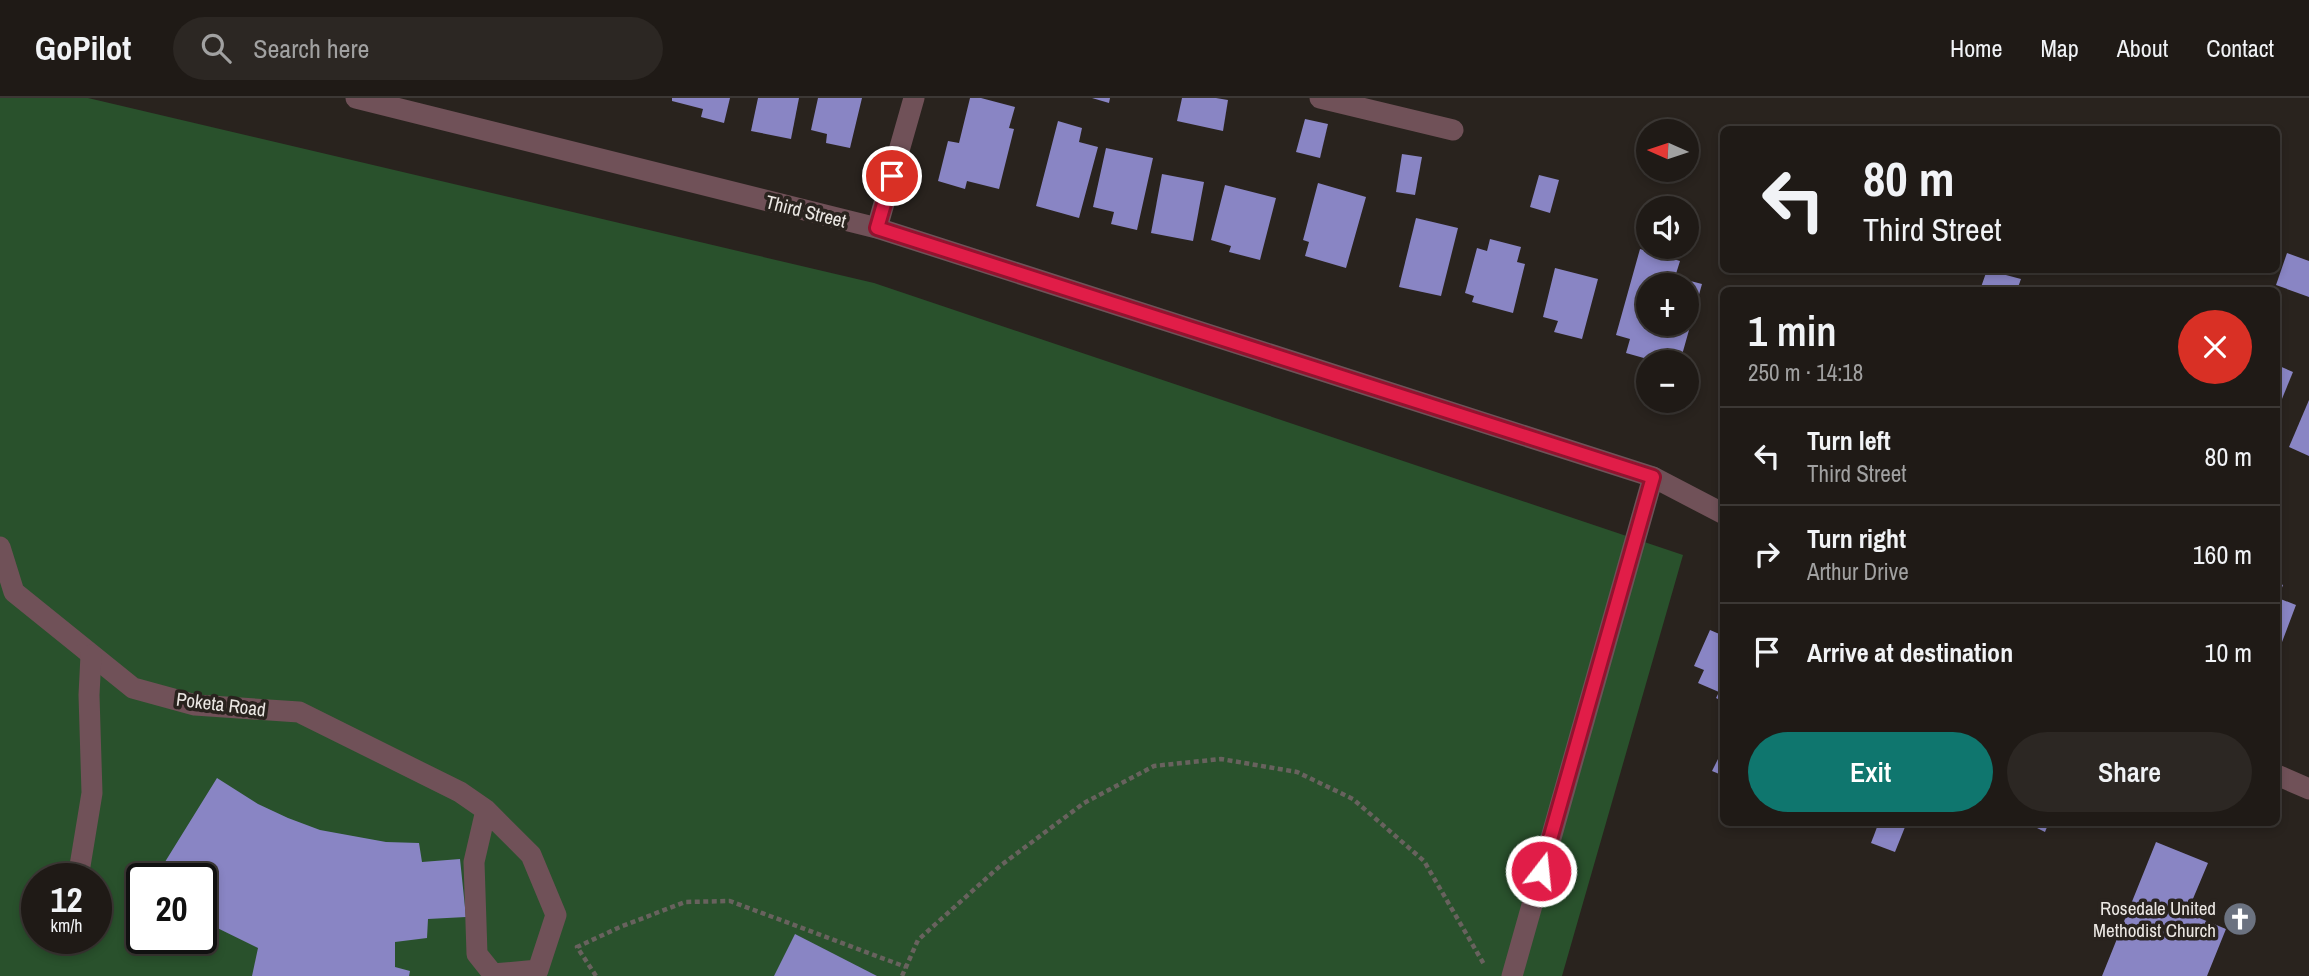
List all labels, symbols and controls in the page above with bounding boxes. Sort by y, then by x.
search box [173,17,663,80]
text: GoPilot [35,26,131,70]
icon: search [197,29,235,67]
text: Search here [253,31,369,66]
text: Home [1950,32,2002,64]
text: Map [2040,32,2079,64]
text: About [2117,32,2168,64]
text: Contact [2206,32,2274,64]
north arrow [1636,119,1699,182]
map controls [1636,119,1699,413]
text: 80 m [1863,145,1955,211]
pin [862,146,922,206]
icon: left [1748,154,1839,245]
icon: arrive [873,157,911,195]
street label: Third Street [763,188,850,234]
button: sound [1636,196,1699,259]
text: Third Street [1863,208,2002,251]
button: + [1636,273,1699,336]
text: 1 min [1748,303,1837,359]
button: close [2178,310,2252,384]
button: − [1636,350,1699,413]
text: 250 m · 14:18 [1748,357,1863,388]
text: Turn left [1807,423,1891,458]
icon: left [1748,437,1786,475]
text: 80 m [2205,439,2252,474]
text: Third Street [1807,458,1907,489]
text: Turn right [1807,521,1906,556]
icon: right [1748,535,1786,573]
text: 160 m [2193,537,2252,572]
text: Arthur Drive [1807,556,1909,587]
icon: arrive [1748,633,1786,671]
text: Arrive at destination [1807,635,2013,670]
text: 10 m [2205,635,2252,670]
street label: Poketa Road [175,686,267,722]
button: Exit [1748,732,1993,812]
button: Share [2007,732,2252,812]
position arrow [1504,834,1578,908]
speed limit sign: 20 [126,863,217,954]
text: 12 [51,876,82,923]
place label: Rosedale United Methodist Church [2093,895,2216,943]
church icon: Rosedale United Methodist Church [2221,900,2259,938]
text: km/h [51,913,83,938]

